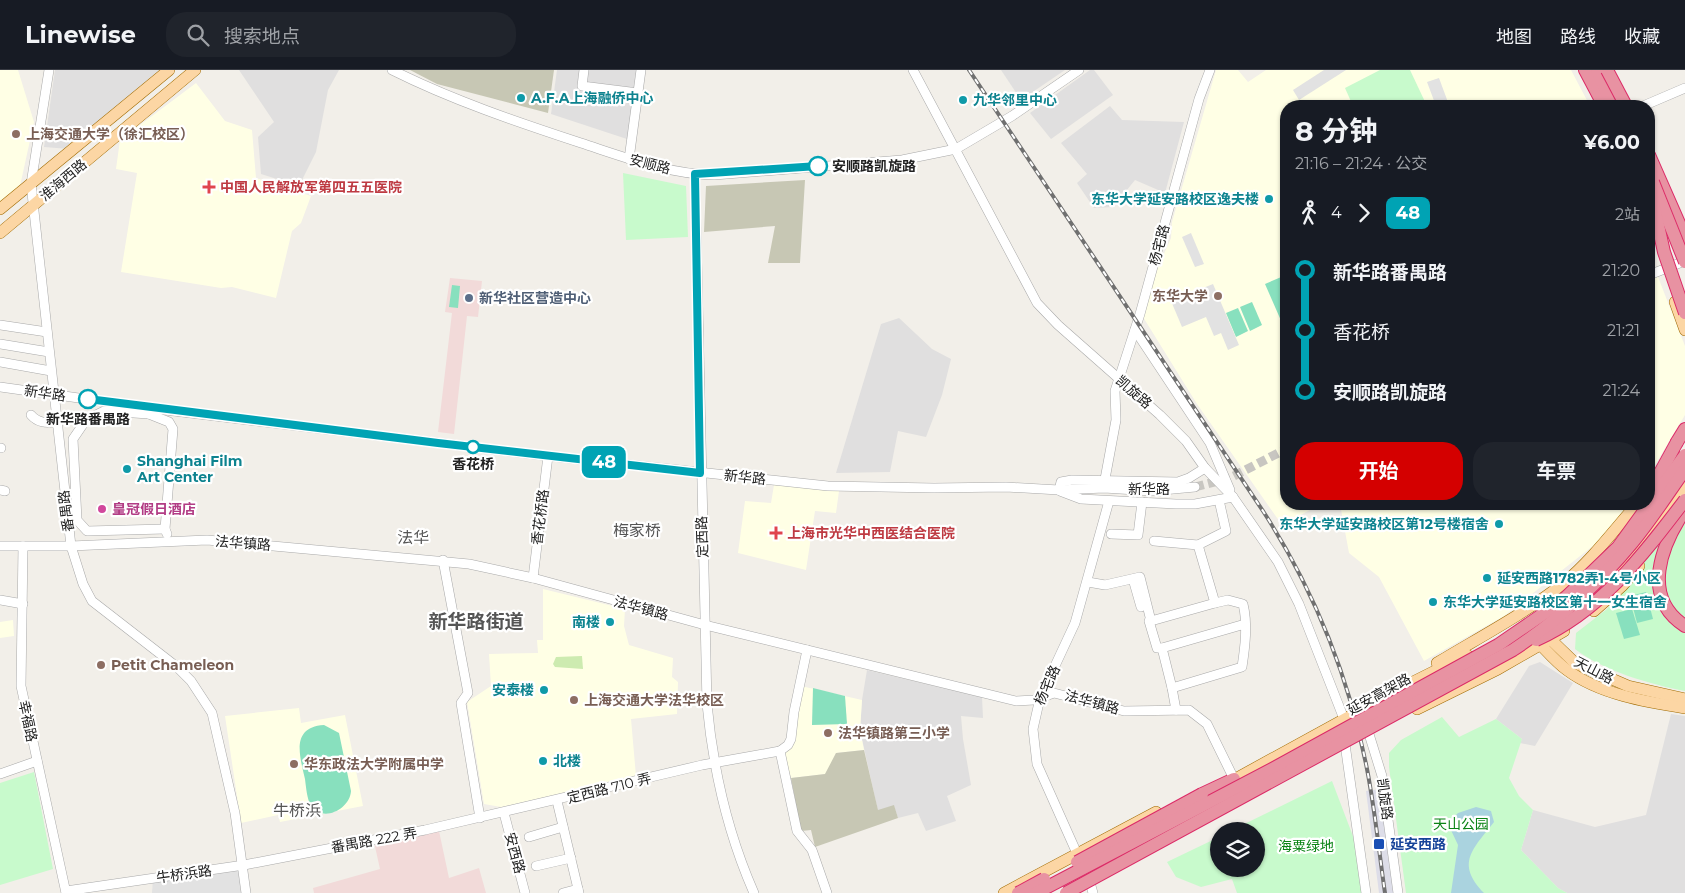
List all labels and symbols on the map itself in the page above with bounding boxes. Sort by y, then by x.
place label: A.F.A上海融侨中心 [530,89,653,107]
place label: 九华邻里中心 [973,91,1057,109]
marker: A.F.A上海融侨中心 [515,92,527,104]
marker: 九华邻里中心 [957,94,969,106]
place label: 上海交通大学（徐汇校区） [26,125,194,143]
marker: 上海交通大学（徐汇校区） [10,128,22,140]
street label: 安顺路 [627,150,673,178]
street label: 淮海西路 [36,155,90,205]
marker: 安顺路凯旋路 [808,156,828,176]
place label: 安顺路凯旋路 [832,157,916,175]
place label: 中国人民解放军第四五五医院 [220,178,402,196]
marker: 中国人民解放军第四五五医院 [202,180,216,194]
place label: 东华大学延安路校区逸夫楼 [1091,190,1259,208]
marker: 东华大学延安路校区逸夫楼 [1263,193,1275,205]
street label: 杨宅路 [1145,222,1173,268]
place label: 东华大学 [1152,287,1208,305]
place label: 新华社区营造中心 [479,289,591,307]
marker: 东华大学 [1212,290,1224,302]
marker: 新华社区营造中心 [463,292,475,304]
street label: 凯旋路 [1112,371,1156,413]
street label: 新华路 [23,381,67,405]
marker: 新华路番禺路 [78,389,98,409]
place label: 新华路番禺路 [46,410,130,428]
marker: 香花桥 [466,440,480,454]
line badge: 48 [582,446,626,478]
place label: Shanghai Film Art Center [136,452,242,486]
place label: 香花桥 [452,455,494,473]
marker: Shanghai Film Art Center [121,463,133,475]
street label: 新华路 [723,466,767,488]
street label: 新华路 [1128,480,1170,498]
street label: 香花桥路 [528,488,552,546]
street label: 番禺路 [55,489,77,533]
place label: 皇冠假日酒店 [112,500,196,518]
marker: 皇冠假日酒店 [96,503,108,515]
place label: 东华大学延安路校区第12号楼宿舍 [1279,515,1489,533]
street label: 定西路 [692,516,712,558]
marker: 东华大学延安路校区第12号楼宿舍 [1493,518,1505,530]
district label: 梅家桥 [613,521,661,540]
place label: 上海市光华中西医结合医院 [787,524,955,542]
marker: 上海市光华中西医结合医院 [769,526,783,540]
district label: 法华 [397,528,429,547]
street label: 法华镇路 [214,532,272,554]
place label: 延安西路1782弄1-4号小区 [1497,569,1661,587]
marker: 延安西路1782弄1-4号小区 [1481,572,1493,584]
street label: 法华镇路 [612,592,670,624]
place label: 东华大学延安路校区第十一女生宿舍 [1443,593,1667,611]
marker: 东华大学延安路校区第十一女生宿舍 [1427,596,1439,608]
district label: 新华路街道 [428,610,524,633]
place label: 南楼 [572,613,600,631]
marker: 南楼 [604,616,616,628]
street label: 天山路 [1571,652,1617,688]
place label: Petit Chameleon [111,656,234,674]
marker: Petit Chameleon [95,659,107,671]
street label: 杨宅路 [1030,662,1064,708]
street label: 延安高架路 [1344,669,1414,719]
place label: 安泰楼 [492,681,534,699]
marker: 安泰楼 [538,684,550,696]
street label: 法华镇路 [1063,686,1121,718]
place label: 上海交通大学法华校区 [584,691,724,709]
marker: 上海交通大学法华校区 [568,694,580,706]
street label: 幸福路 [15,699,41,743]
place label: 法华镇路第三小学 [838,724,950,742]
marker: 法华镇路第三小学 [822,727,834,739]
place label: 北楼 [553,752,581,770]
place label: 华东政法大学附属中学 [304,755,444,773]
marker: 北楼 [537,755,549,767]
marker: 华东政法大学附属中学 [288,758,300,770]
street label: 定西路 710 弄 [565,769,653,807]
street label: 凯旋路 [1373,777,1397,821]
district label: 牛桥浜 [273,801,321,820]
park label: 天山公园 [1433,815,1489,833]
street label: 番禺路 222 弄 [329,824,419,856]
street label: 安西路 [501,830,529,876]
place label: 延安西路 [1390,835,1446,853]
park label: 海粟绿地 [1278,837,1334,855]
marker: 延安西路 [1372,837,1386,851]
street label: 牛桥浜路 [155,861,213,887]

